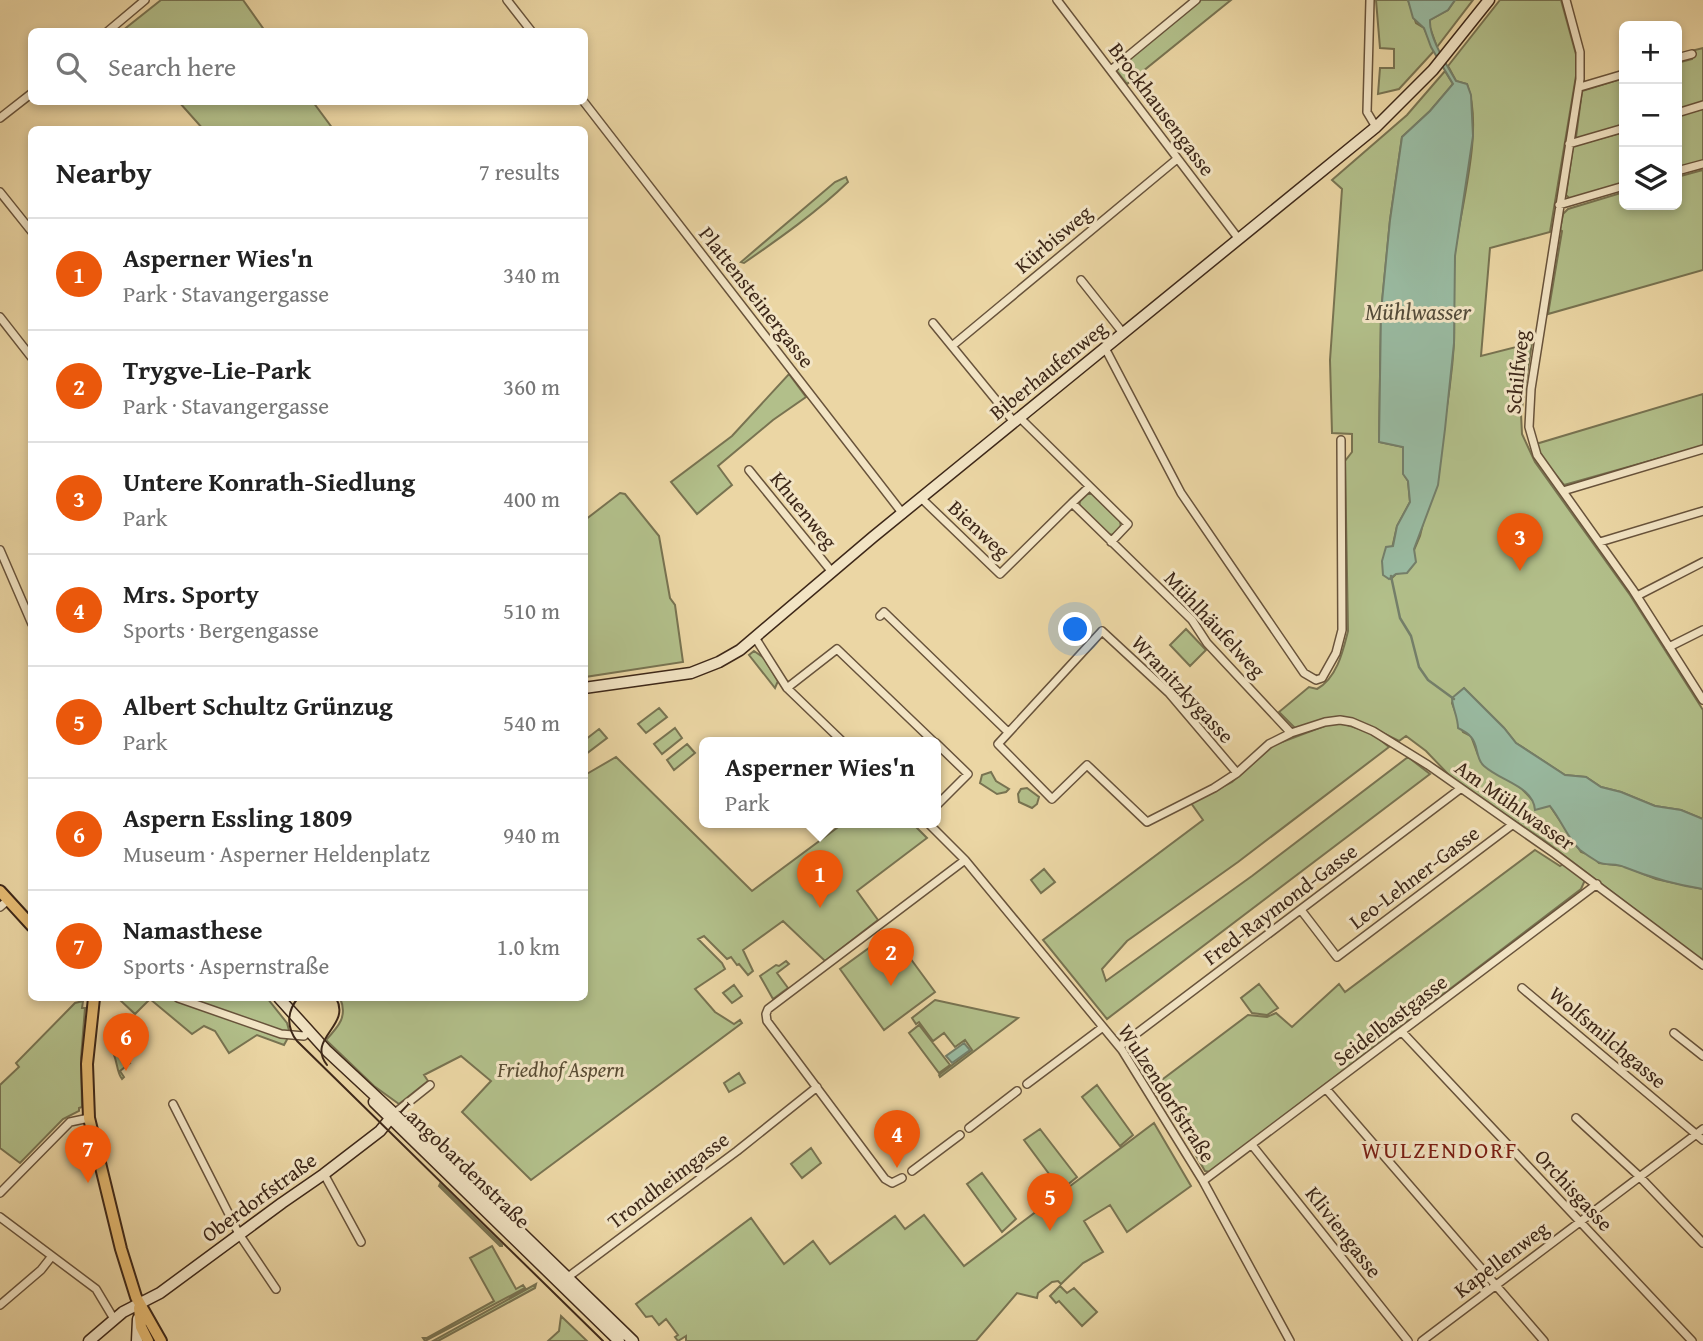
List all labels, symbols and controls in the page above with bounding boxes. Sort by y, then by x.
map controls [1619,21,1682,210]
button: + [1619,21,1682,84]
search box [28,28,588,105]
street label: Brockhausengasse [1101,36,1223,183]
text: Search here [108,47,236,86]
icon: search [52,48,90,86]
button: − [1619,84,1682,147]
button: layers [1619,147,1682,210]
text: Nearby [56,150,152,194]
text: 7 results [479,155,560,188]
street label: Kürbisweg [1008,197,1099,281]
street label: Plattensteinergasse [692,220,822,375]
text: Asperner Wies'n [123,238,313,277]
text: 1 [73,258,85,291]
text: 340 m [503,258,560,291]
text: Park · Stavangergasse [123,277,329,310]
water label: Mühlwasser [1365,295,1473,328]
street label: Biberhaufenweg [983,312,1114,427]
street label: Schilfweg [1497,328,1537,416]
text: Trygve-Lie-Park [123,350,311,389]
text: 2 [73,370,85,403]
text: 360 m [503,370,560,403]
text: Park · Stavangergasse [123,389,329,422]
text: Untere Konrath-Siedlung [123,462,415,501]
street label: Khuenweg [763,464,845,556]
text: 3 [73,482,85,515]
text: 400 m [503,482,560,515]
street label: Bienweg [941,492,1017,566]
text: Park [123,501,167,534]
pin: 3 [1497,513,1543,571]
street label: Mühlhäufelweg [1157,563,1273,685]
text: Mrs. Sporty [123,574,259,613]
text: 4 [73,594,85,627]
text: 510 m [503,594,560,627]
your location [1058,612,1092,646]
text: Sports · Bergengasse [123,613,319,646]
street label: Wranitzkygasse [1124,628,1242,750]
text: Albert Schultz Grünzug [123,686,393,725]
text: 5 [73,706,85,739]
text: 540 m [503,706,560,739]
text: Park [123,725,167,758]
popup [699,737,941,828]
text: Asperner Wies'n [725,747,915,786]
street label: Am Mühlwasser [1449,752,1582,858]
text: Park [725,786,769,819]
text: Aspern Essling 1809 [123,798,352,837]
text: 6 [73,818,85,851]
text: 940 m [503,818,560,851]
street label: Leo-Lehner-Gasse [1342,818,1486,936]
street label: Fred-Raymond-Gasse [1196,835,1364,972]
text: Museum · Asperner Heldenplatz [123,837,430,870]
pin: 1 [797,850,843,908]
text: Namasthese [123,910,262,949]
pin: 2 [868,928,914,986]
text: 7 [73,930,85,963]
text: 1.0 km [497,930,560,963]
text: Sports · Aspernstraße [123,949,329,982]
street label: Seidelbastgasse [1326,966,1454,1073]
street label: Wolfsmilchgasse [1542,978,1674,1096]
pin: 6 [103,1013,149,1071]
street label: Wulzendorfstraße [1111,1018,1224,1168]
park label: Friedhof Aspern [496,1054,625,1085]
street label: Langobardenstraße [393,1094,538,1236]
pin: 4 [874,1110,920,1168]
street label: Trondheimgasse [601,1124,736,1236]
pin: 7 [65,1125,111,1183]
district label: WULZENDORF [1361,1133,1519,1166]
street label: Orchisgasse [1528,1142,1621,1238]
street label: Oberdorfstraße [195,1145,323,1249]
pin: 5 [1027,1173,1073,1231]
street label: Kliviengasse [1298,1179,1390,1285]
street label: Kapellenweg [1447,1213,1555,1305]

